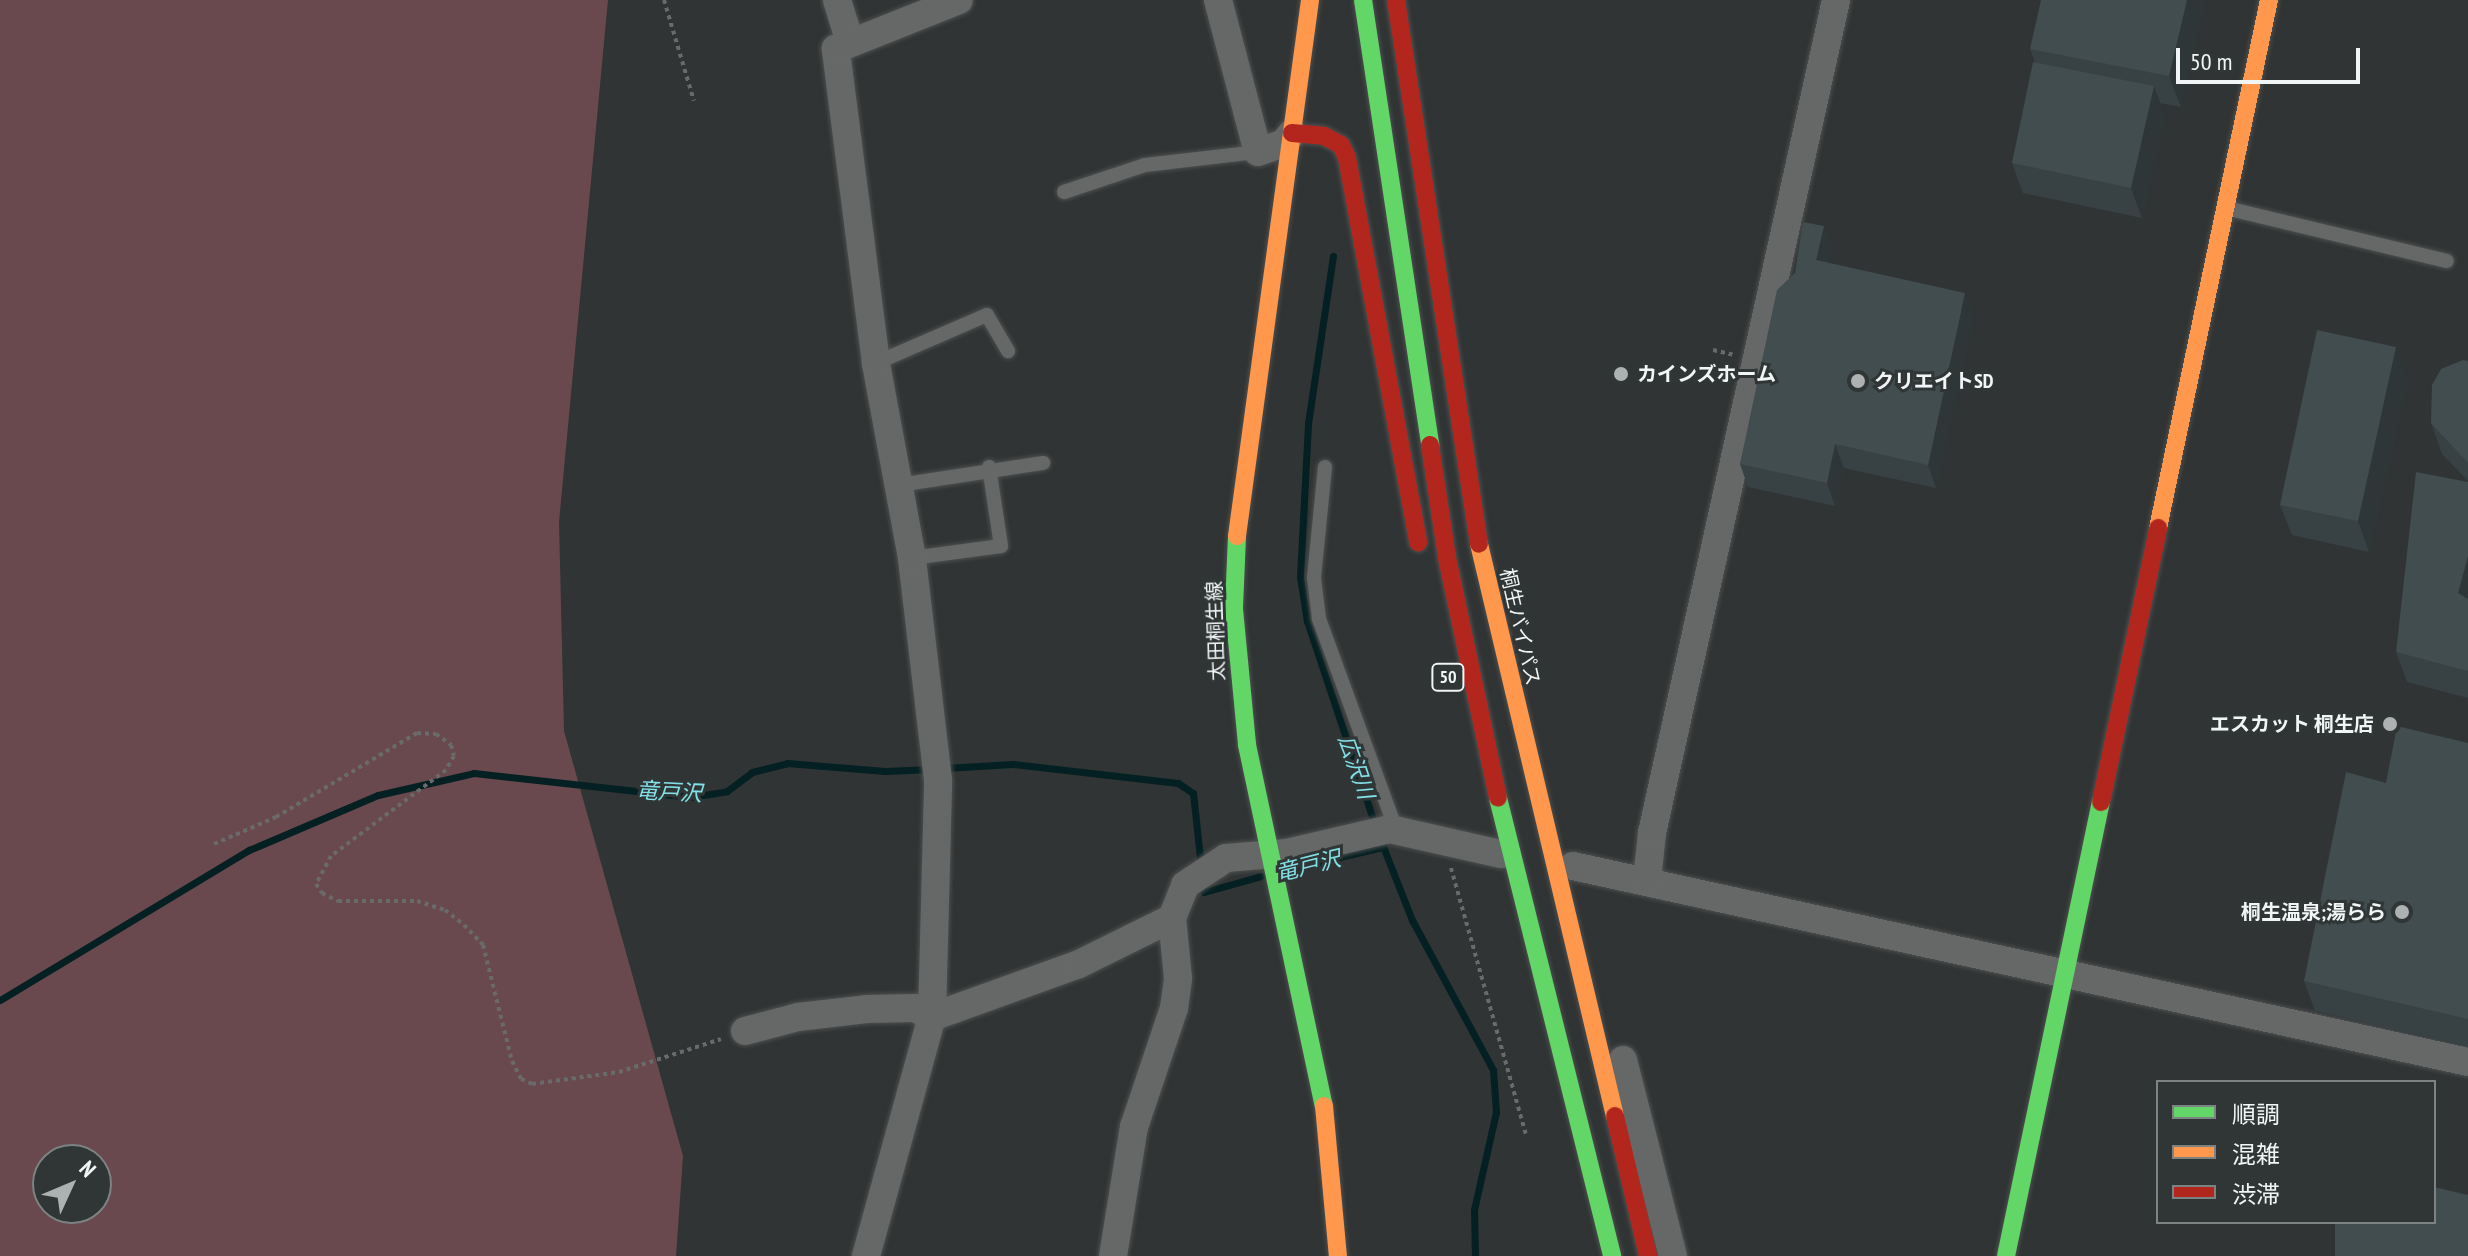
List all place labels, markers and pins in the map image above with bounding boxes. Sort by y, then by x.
place label: カインズホーム [1637,362,1777,386]
marker: カインズホーム [1612,365,1630,383]
place label: クリエイトSD [1874,369,1993,393]
marker: クリエイトSD [1849,372,1867,390]
place label: エスカット 桐生店 [2210,712,2374,736]
marker: エスカット 桐生店 [2381,715,2399,733]
place label: 桐生温泉;湯らら [2241,900,2386,924]
marker: 桐生温泉;湯らら [2393,903,2411,921]

